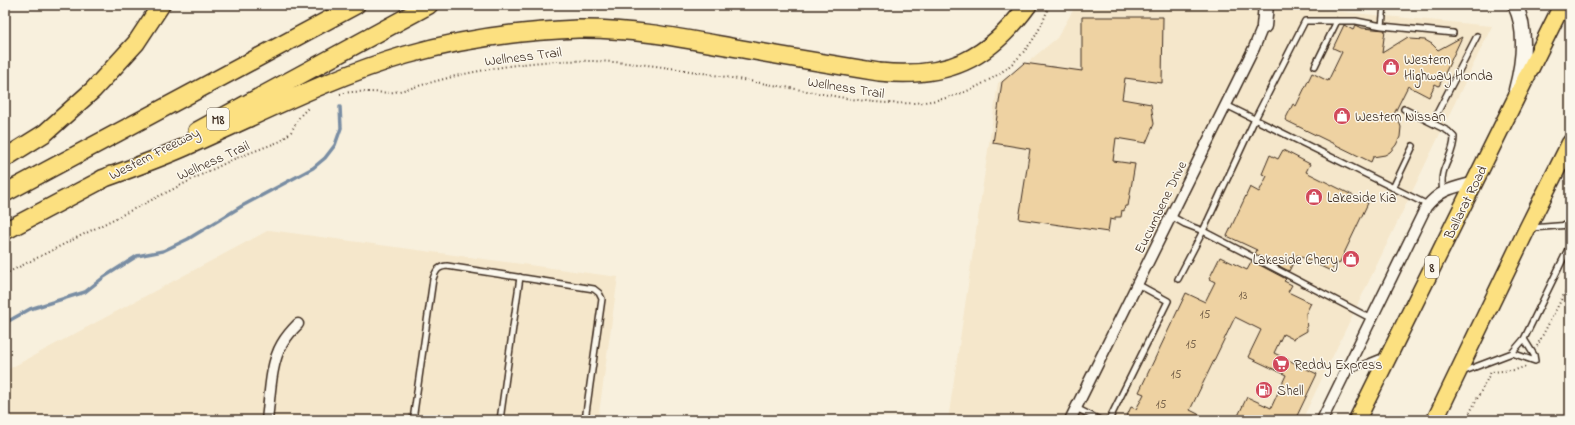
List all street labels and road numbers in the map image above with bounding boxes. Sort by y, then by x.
street label: Wellness Trail [483,42,563,73]
street label: Wellness Trail [806,72,886,105]
road number: M8 [207,108,229,130]
street label: Western Freeway [106,122,204,187]
street label: Wellness Trail [174,136,253,187]
street label: Eucumbene Drive [1130,157,1193,258]
street label: Ballarat Road [1439,162,1493,244]
road number: 8 [1425,256,1439,278]

